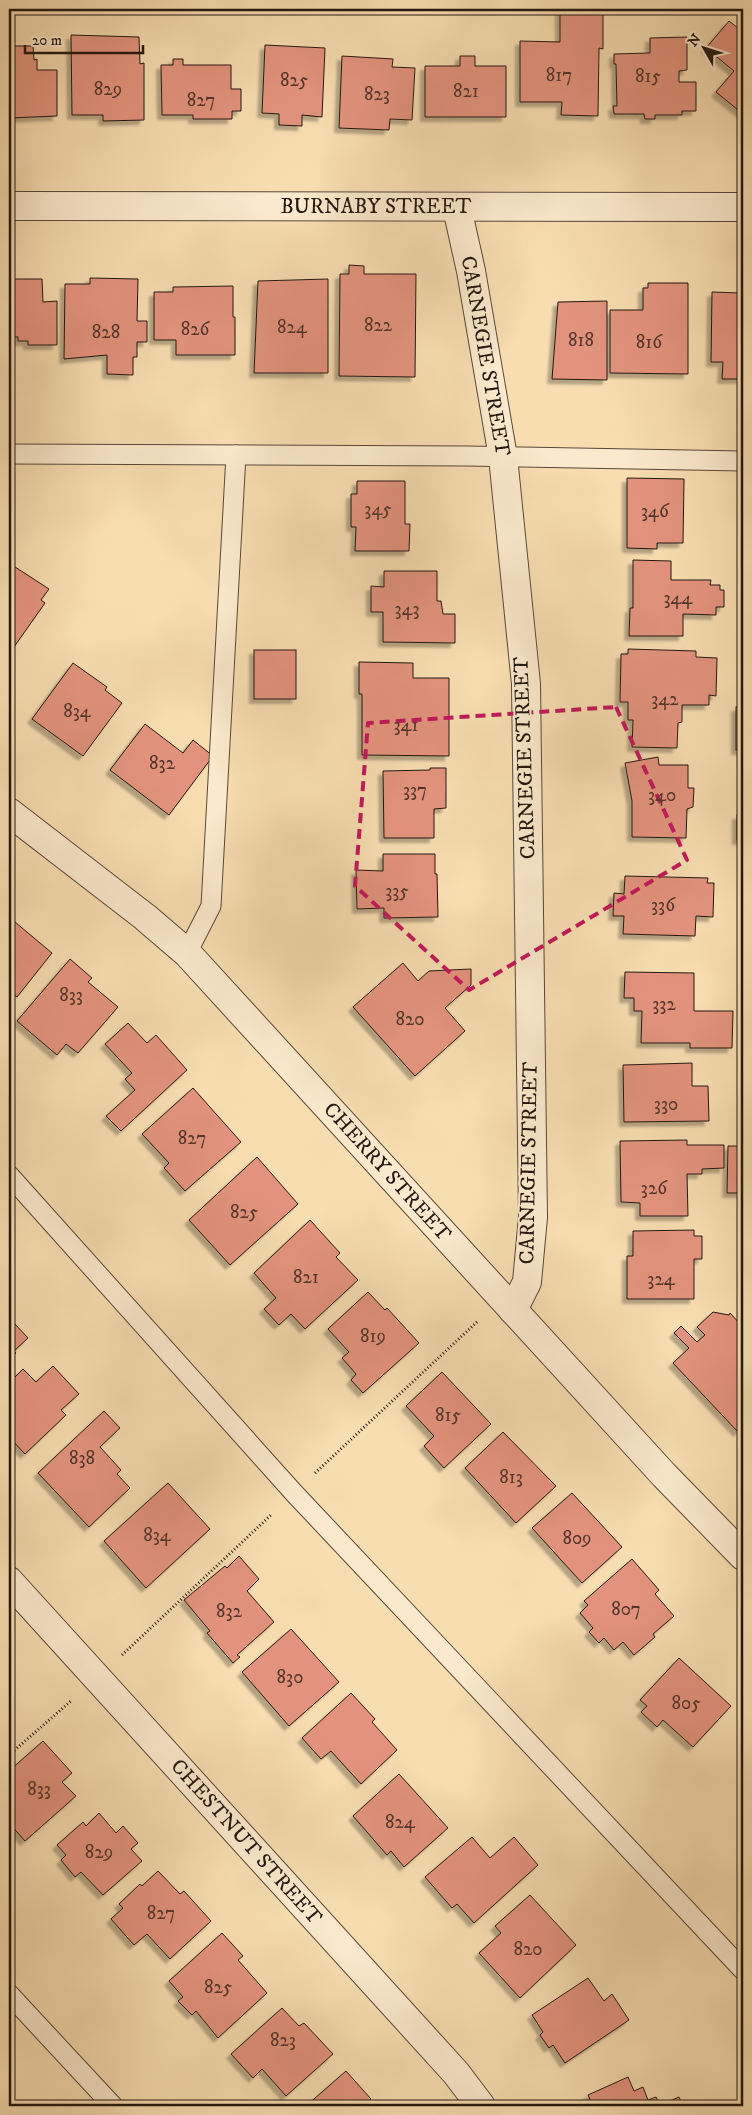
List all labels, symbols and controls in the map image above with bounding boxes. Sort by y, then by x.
scale bar [25,22,142,54]
north arrow [680,22,730,72]
text: N [684,30,706,51]
text: 20 m [32,31,62,50]
house number: 817 [546,64,572,87]
house number: 815 [635,65,661,88]
house number: 825 [280,69,309,92]
house number: 829 [94,78,122,101]
house number: 821 [453,80,479,103]
house number: 823 [364,83,390,106]
house number: 827 [187,89,215,112]
street label: BURNABY STREET [281,194,472,220]
street label: CARNEGIE STREET [455,254,515,458]
house number: 822 [364,314,393,337]
house number: 824 [277,316,308,339]
house number: 826 [181,318,210,341]
house number: 828 [92,321,120,344]
house number: 818 [568,329,594,352]
house number: 816 [636,331,663,354]
house number: 345 [364,498,392,521]
house number: 346 [641,500,670,523]
house number: 344 [664,587,694,610]
house number: 343 [394,598,420,621]
street label: CARNEGIE STREET [508,656,542,860]
house number: 342 [651,688,679,711]
house number: 834 [63,700,92,723]
house number: 341 [393,714,419,737]
house number: 832 [149,752,176,775]
house number: 337 [403,779,427,802]
house number: 340 [648,784,676,807]
house number: 335 [385,880,409,903]
house number: 336 [651,894,676,917]
house number: 833 [59,984,83,1007]
house number: 332 [652,993,676,1016]
house number: 820 [395,1008,425,1031]
street label: CARNEGIE STREET [514,1061,544,1265]
house number: 330 [654,1093,678,1116]
street label: CHERRY STREET [318,1097,456,1247]
house number: 827 [178,1127,206,1150]
house number: 326 [641,1177,668,1200]
house number: 825 [230,1201,259,1224]
house number: 821 [293,1266,319,1289]
house number: 324 [647,1268,676,1291]
house number: 819 [360,1325,386,1348]
house number: 815 [435,1404,461,1427]
house number: 838 [69,1447,95,1470]
house number: 813 [499,1466,523,1489]
house number: 834 [143,1524,172,1547]
house number: 809 [562,1527,592,1550]
house number: 807 [611,1598,641,1621]
house number: 832 [216,1600,243,1623]
house number: 830 [277,1666,303,1689]
house number: 805 [671,1692,701,1715]
street label: CHESTNUT STREET [165,1754,327,1930]
house number: 833 [27,1778,51,1801]
house number: 824 [385,1811,416,1834]
house number: 829 [85,1841,113,1864]
house number: 827 [147,1902,175,1925]
house number: 820 [513,1938,543,1961]
house number: 825 [204,1976,233,1999]
house number: 823 [270,2029,296,2052]

